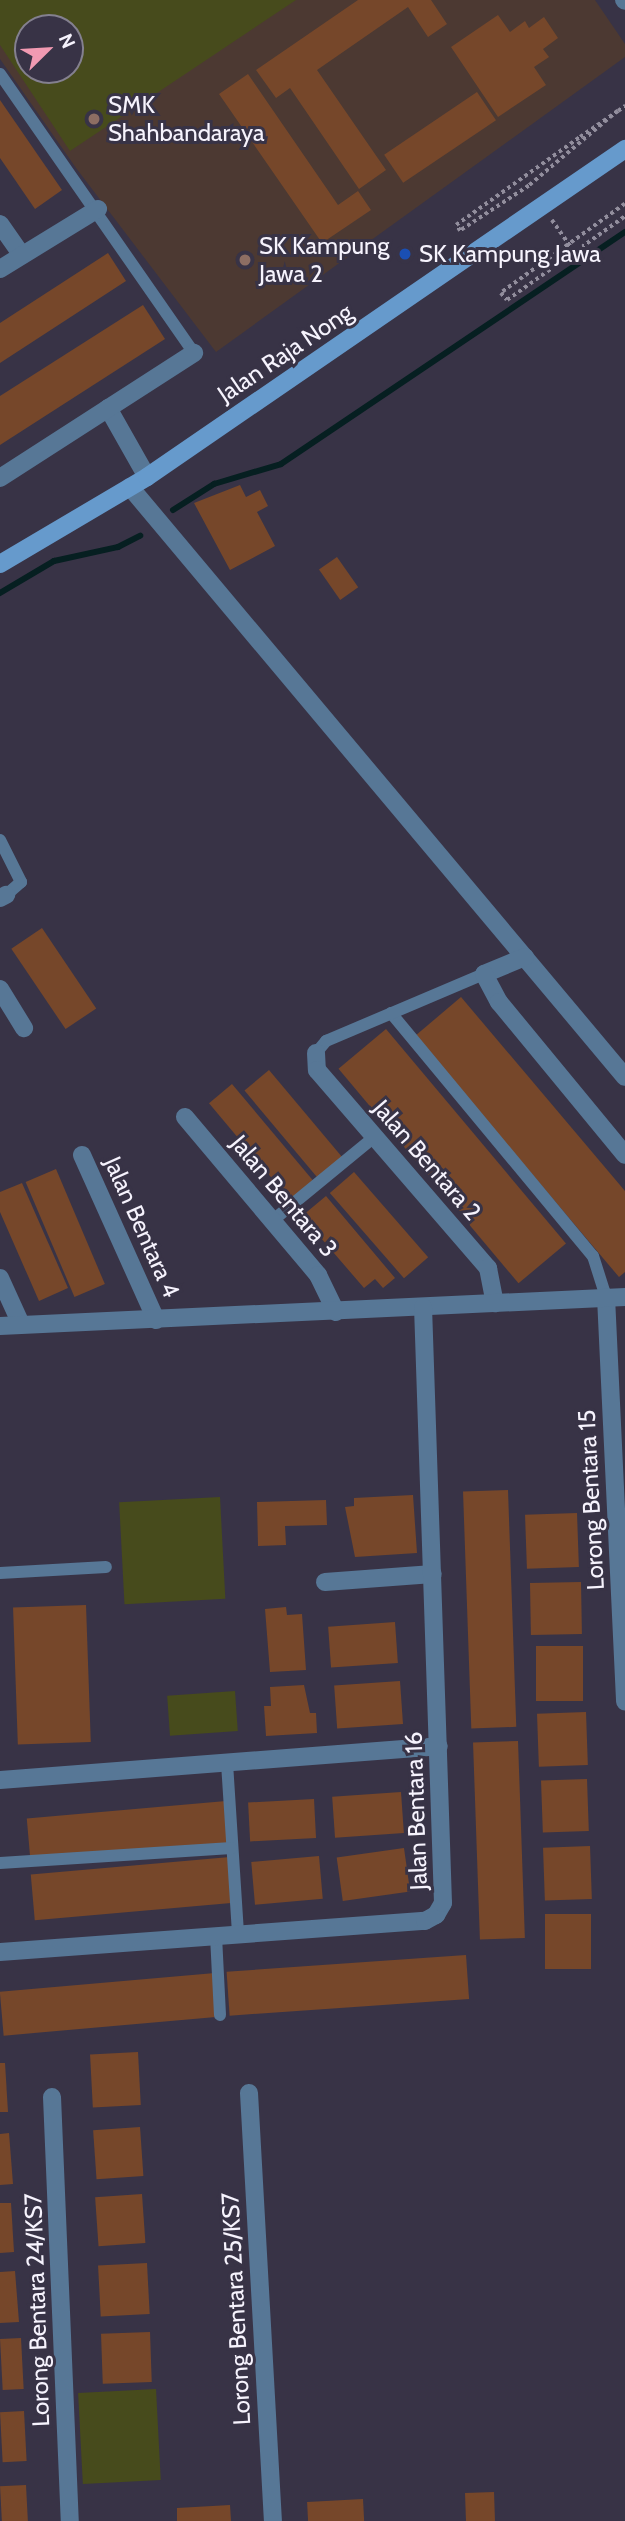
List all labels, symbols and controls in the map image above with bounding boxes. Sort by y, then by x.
north arrow [14,14,84,84]
text: N [54,30,80,52]
place label: SMK Shahbandaraya [108,91,264,147]
marker: SMK Shahbandaraya [86,111,102,127]
place label: SK Kampung Jawa 2 [259,232,389,288]
place label: SK Kampung Jawa [419,240,601,268]
marker: SK Kampung Jawa [397,246,413,262]
marker: SK Kampung Jawa 2 [237,252,253,268]
street label: Jalan Raja Nong [212,297,358,409]
street label: Jalan Bentara 2 [367,1094,487,1226]
street label: Jalan Bentara 3 [225,1129,343,1263]
street label: Jalan Bentara 4 [98,1152,186,1302]
street label: Lorong Bentara 15 [572,1409,610,1591]
street label: Jalan Bentara 16 [399,1731,433,1891]
street label: Lorong Bentara 25/KS7 [216,2192,256,2426]
street label: Lorong Bentara 24/KS7 [19,2193,55,2427]

